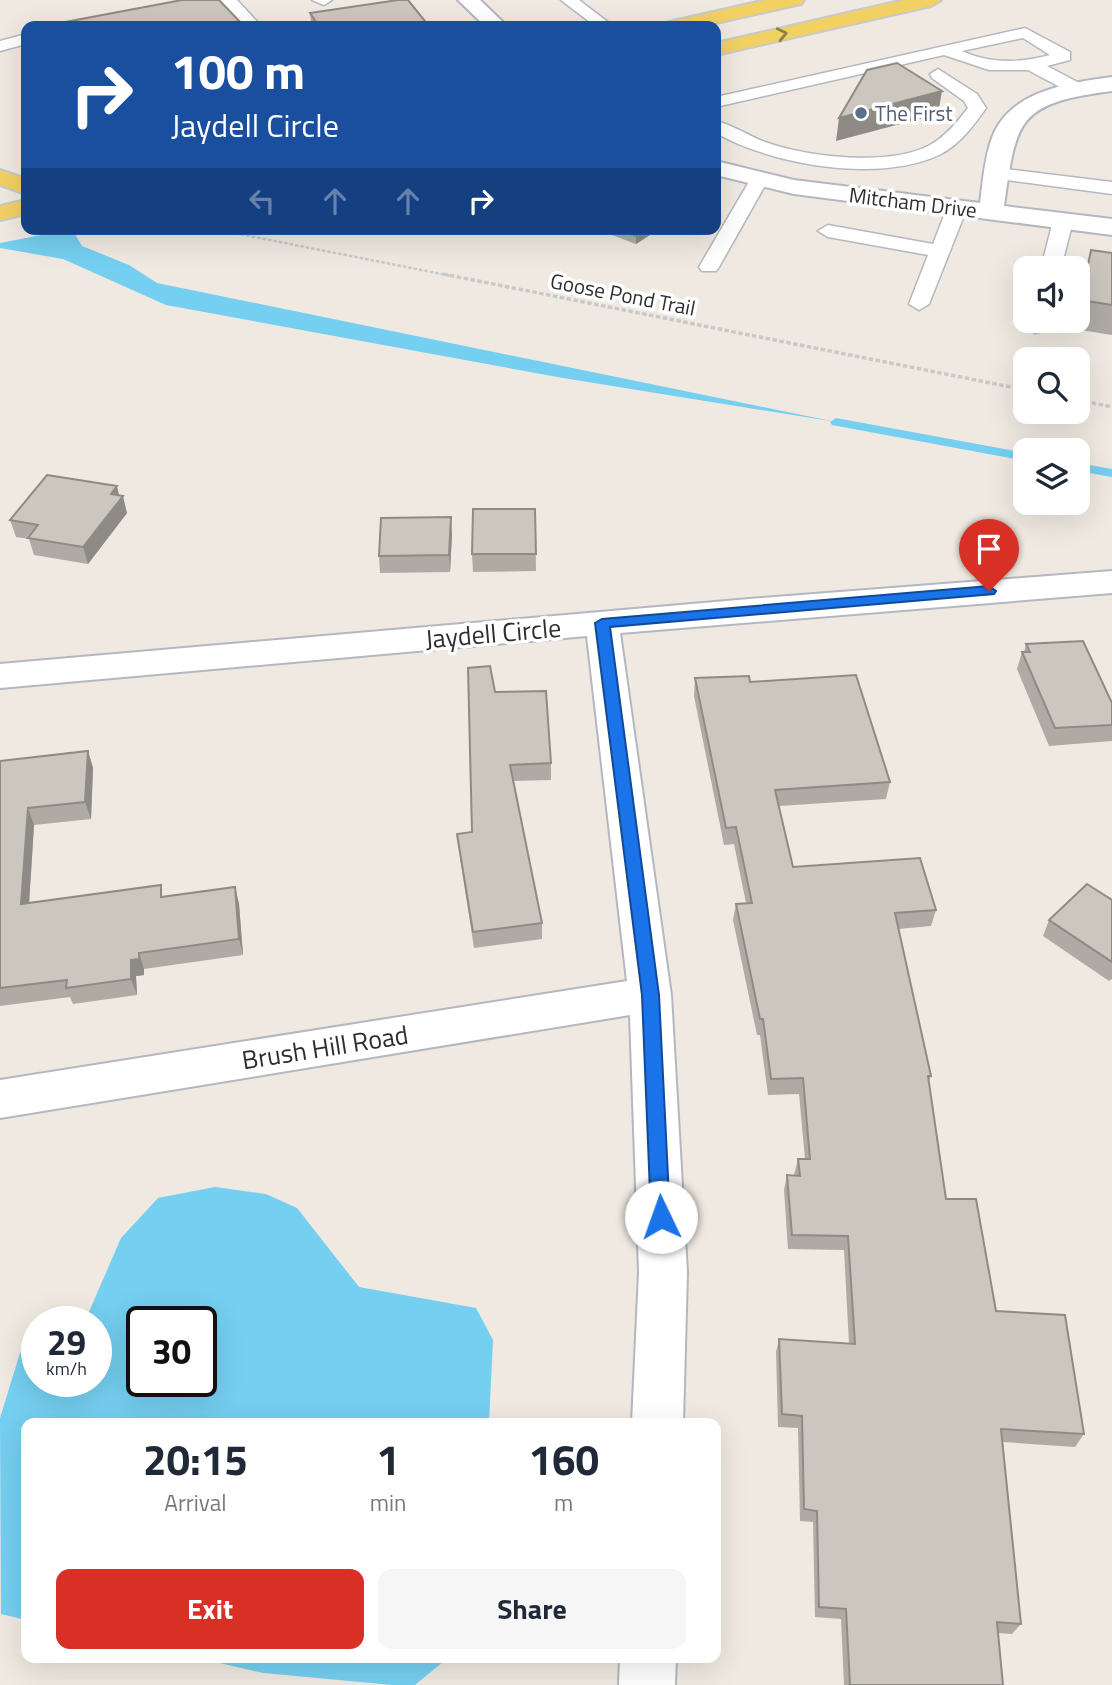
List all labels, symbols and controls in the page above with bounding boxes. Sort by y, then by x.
one-way arrow [776,27,788,42]
text: 100 m [171,33,305,108]
icon: right [56,49,147,140]
place label: The First [875,97,953,129]
text: Jaydell Circle [171,101,339,149]
marker: The First [853,105,869,121]
street label: Mitcham Drive [847,178,979,226]
icon: left [243,182,281,220]
icon: ahead [316,182,354,220]
icon: ahead [389,182,427,220]
icon: right [462,182,500,220]
map controls [1013,256,1090,515]
button: sound [1013,256,1090,333]
street label: Goose Pond Trail [548,264,698,324]
button: search [1013,347,1090,424]
button: layers [1013,438,1090,515]
pin [959,519,1019,591]
icon: arrive [970,530,1008,568]
street label: Jaydell Circle [423,608,563,658]
street label: Brush Hill Road [239,1015,411,1079]
position arrow [624,1180,698,1254]
speed limit sign: 30 [126,1306,217,1397]
text: 29 [47,1315,86,1369]
text: km/h [46,1355,87,1382]
text: 20:15 [143,1427,248,1491]
text: 1 [376,1427,400,1491]
text: 160 [528,1427,599,1491]
text: Arrival [164,1485,227,1520]
text: min [370,1485,406,1520]
text: m [554,1485,573,1520]
button: Exit [56,1569,364,1649]
button: Share [378,1569,686,1649]

